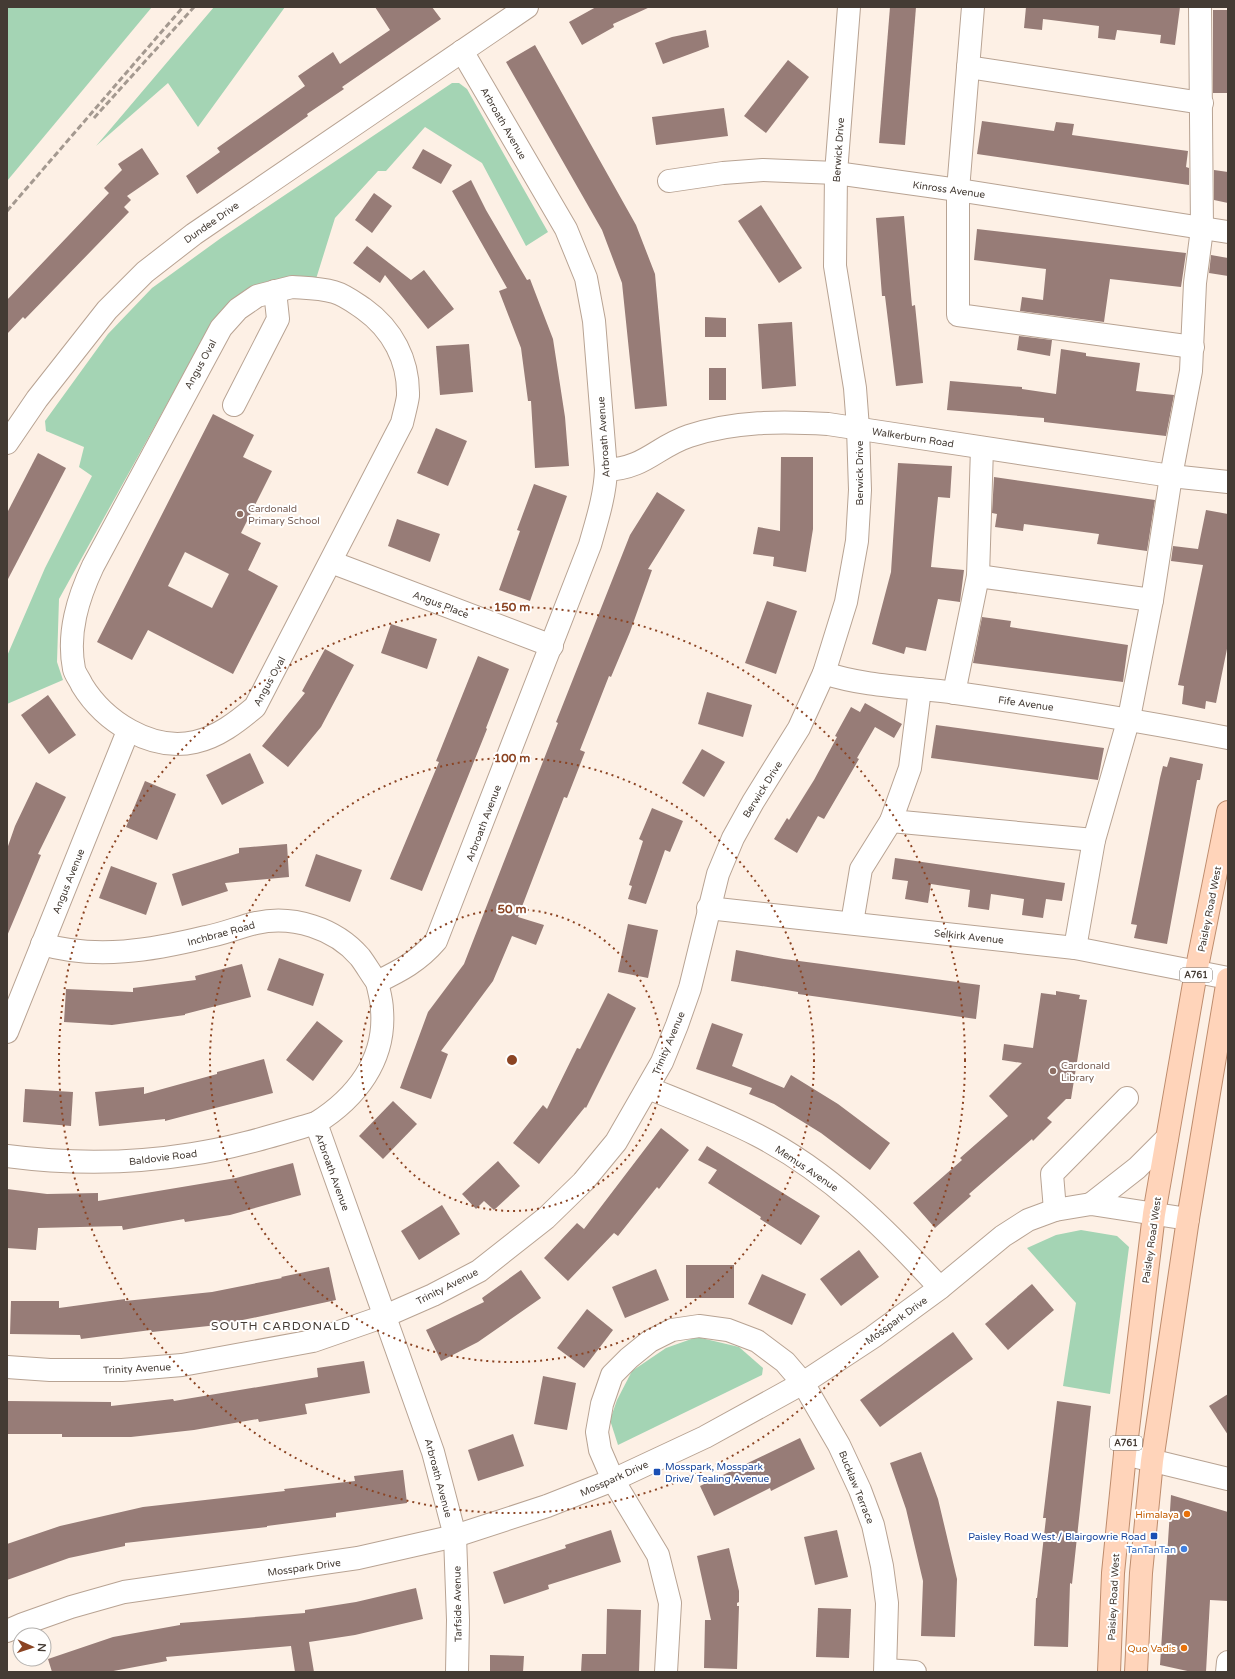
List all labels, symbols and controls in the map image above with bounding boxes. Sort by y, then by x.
street label: Arbroath Avenue [478,85,529,162]
street label: Berwick Drive [831,117,847,183]
street label: Kinross Avenue [912,179,986,201]
street label: Dundee Drive [182,199,242,246]
street label: Angus Oval [182,338,219,391]
street label: Arbroath Avenue [595,396,613,478]
street label: Walkerburn Road [871,426,955,450]
street label: Berwick Drive [854,440,866,505]
place label: Cardonald Primary School [248,503,320,527]
marker: Cardonald Primary School [235,509,245,519]
street label: Angus Place [411,589,471,621]
text: 150 m [494,600,530,614]
street label: Angus Oval [251,655,288,708]
street label: Fife Avenue [997,694,1055,714]
text: 100 m [494,751,530,765]
street label: Berwick Drive [741,759,785,820]
street label: Arbroath Avenue [464,783,504,863]
street label: Angus Avenue [50,847,88,916]
street label: Paisley Road West [1196,865,1224,953]
text: 50 m [497,902,527,916]
street label: Inchbrae Road [186,919,256,949]
street label: Selkirk Avenue [933,927,1005,947]
road number: A761 [1180,968,1212,982]
street label: Trinity Avenue [650,1009,688,1077]
centre of rings [505,1053,519,1067]
place label: Cardonald Library [1061,1060,1110,1084]
marker: Cardonald Library [1048,1066,1058,1076]
street label: Arbroath Avenue [313,1132,352,1213]
street label: Memus Avenue [773,1143,841,1195]
street label: Baldovie Road [128,1148,198,1168]
street label: Paisley Road West [1140,1196,1164,1284]
street label: Trinity Avenue [414,1266,481,1308]
street label: Mosspark Drive [863,1294,930,1347]
district label: SOUTH CARDONALD [211,1319,351,1333]
street label: Trinity Avenue [103,1361,172,1377]
road number: A761 [1110,1436,1142,1450]
street label: Arbroath Avenue [422,1438,454,1519]
street label: Bucklaw Terrace [836,1449,876,1526]
street label: Mosspark Drive [578,1458,651,1499]
place label: Mosspark, Mosspark Drive/ Tealing Avenue [665,1461,769,1485]
marker: Mosspark, Mosspark Drive/ Tealing Avenue [652,1467,662,1477]
place label: Himalaya [1135,1509,1179,1521]
marker: Himalaya [1182,1509,1192,1519]
place label: Paisley Road West / Blairgowrie Road [968,1531,1146,1543]
marker: Paisley Road West / Blairgowrie Road [1149,1531,1159,1541]
place label: TanTanTan [1126,1544,1176,1556]
marker: TanTanTan [1179,1544,1189,1554]
street label: Paisley Road West [1106,1553,1122,1641]
street label: Mosspark Drive [267,1557,342,1579]
street label: Tarfside Avenue [451,1565,465,1642]
north arrow [12,1627,52,1667]
text: N [35,1643,48,1652]
place label: Quo Vadis [1128,1643,1176,1655]
marker: Quo Vadis [1179,1643,1189,1653]

